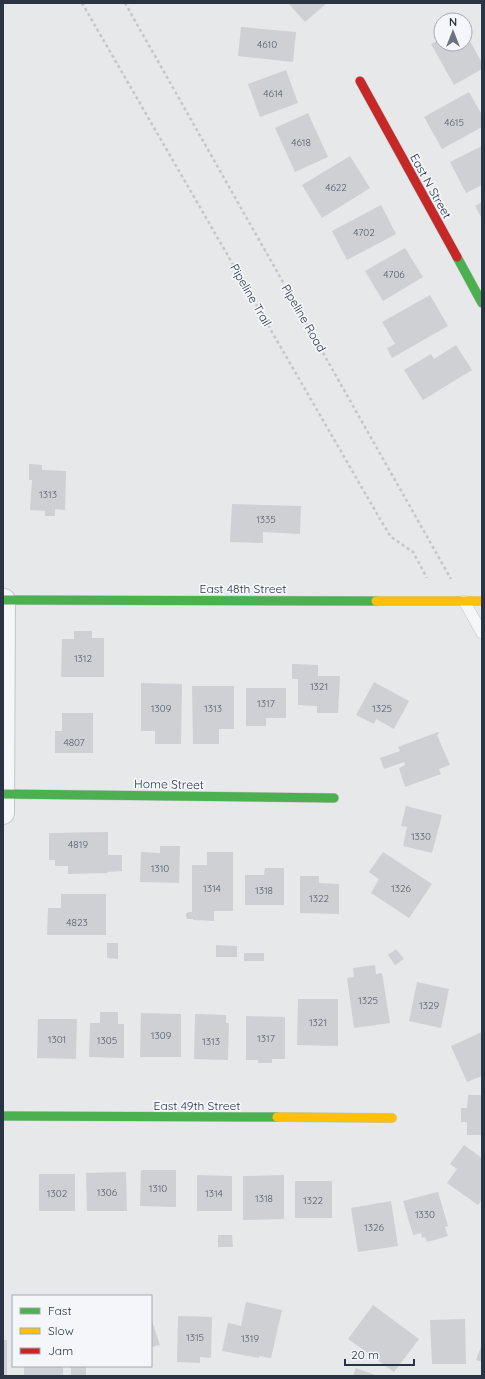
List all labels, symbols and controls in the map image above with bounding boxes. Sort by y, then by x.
north arrow [433,12,473,52]
text: N [449,15,457,29]
house number: 4610 [257,38,277,51]
house number: 4614 [263,87,283,100]
house number: 4615 [444,116,464,129]
house number: 4618 [291,136,311,149]
street label: East N Street [407,151,455,221]
house number: 4622 [325,181,347,194]
house number: 4702 [353,226,375,239]
street label: Pipeline Trail [227,261,275,329]
house number: 4706 [383,268,405,281]
street label: Pipeline Road [279,281,329,355]
house number: 1313 [39,488,57,501]
house number: 1335 [256,513,276,526]
street label: East 48th Street [200,581,286,596]
house number: 1312 [74,652,93,665]
house number: 1321 [310,680,328,693]
house number: 1317 [257,697,275,710]
house number: 1309 [151,702,172,715]
house number: 1313 [204,702,222,715]
house number: 1325 [372,702,392,715]
house number: 4807 [63,736,85,749]
street label: Home Street [134,776,204,792]
house number: 1330 [411,830,431,843]
house number: 4819 [68,838,88,851]
house number: 1310 [151,862,169,875]
house number: 1314 [203,882,221,895]
house number: 1326 [391,882,412,895]
house number: 1318 [255,884,273,897]
house number: 1322 [309,892,329,905]
house number: 4823 [66,916,88,929]
house number: 1325 [358,994,378,1007]
house number: 1329 [419,999,439,1012]
house number: 1321 [309,1016,327,1029]
house number: 1309 [151,1029,172,1042]
house number: 1317 [257,1032,275,1045]
house number: 1301 [48,1033,66,1046]
house number: 1305 [97,1034,117,1047]
house number: 1313 [202,1035,220,1048]
street label: East 49th Street [154,1098,240,1113]
house number: 1310 [149,1182,167,1195]
house number: 1306 [97,1186,118,1199]
house number: 1302 [47,1187,68,1200]
house number: 1314 [205,1187,223,1200]
house number: 1318 [255,1192,273,1205]
house number: 1322 [303,1194,323,1207]
house number: 1330 [415,1208,435,1221]
house number: 1326 [364,1221,385,1234]
legend [12,1295,152,1367]
text: Fast [48,1303,72,1318]
text: Slow [48,1323,74,1338]
house number: 1315 [186,1331,204,1344]
house number: 1319 [241,1332,260,1345]
scale bar [345,1341,414,1367]
text: Jam [48,1343,73,1358]
text: 20 m [351,1347,379,1362]

